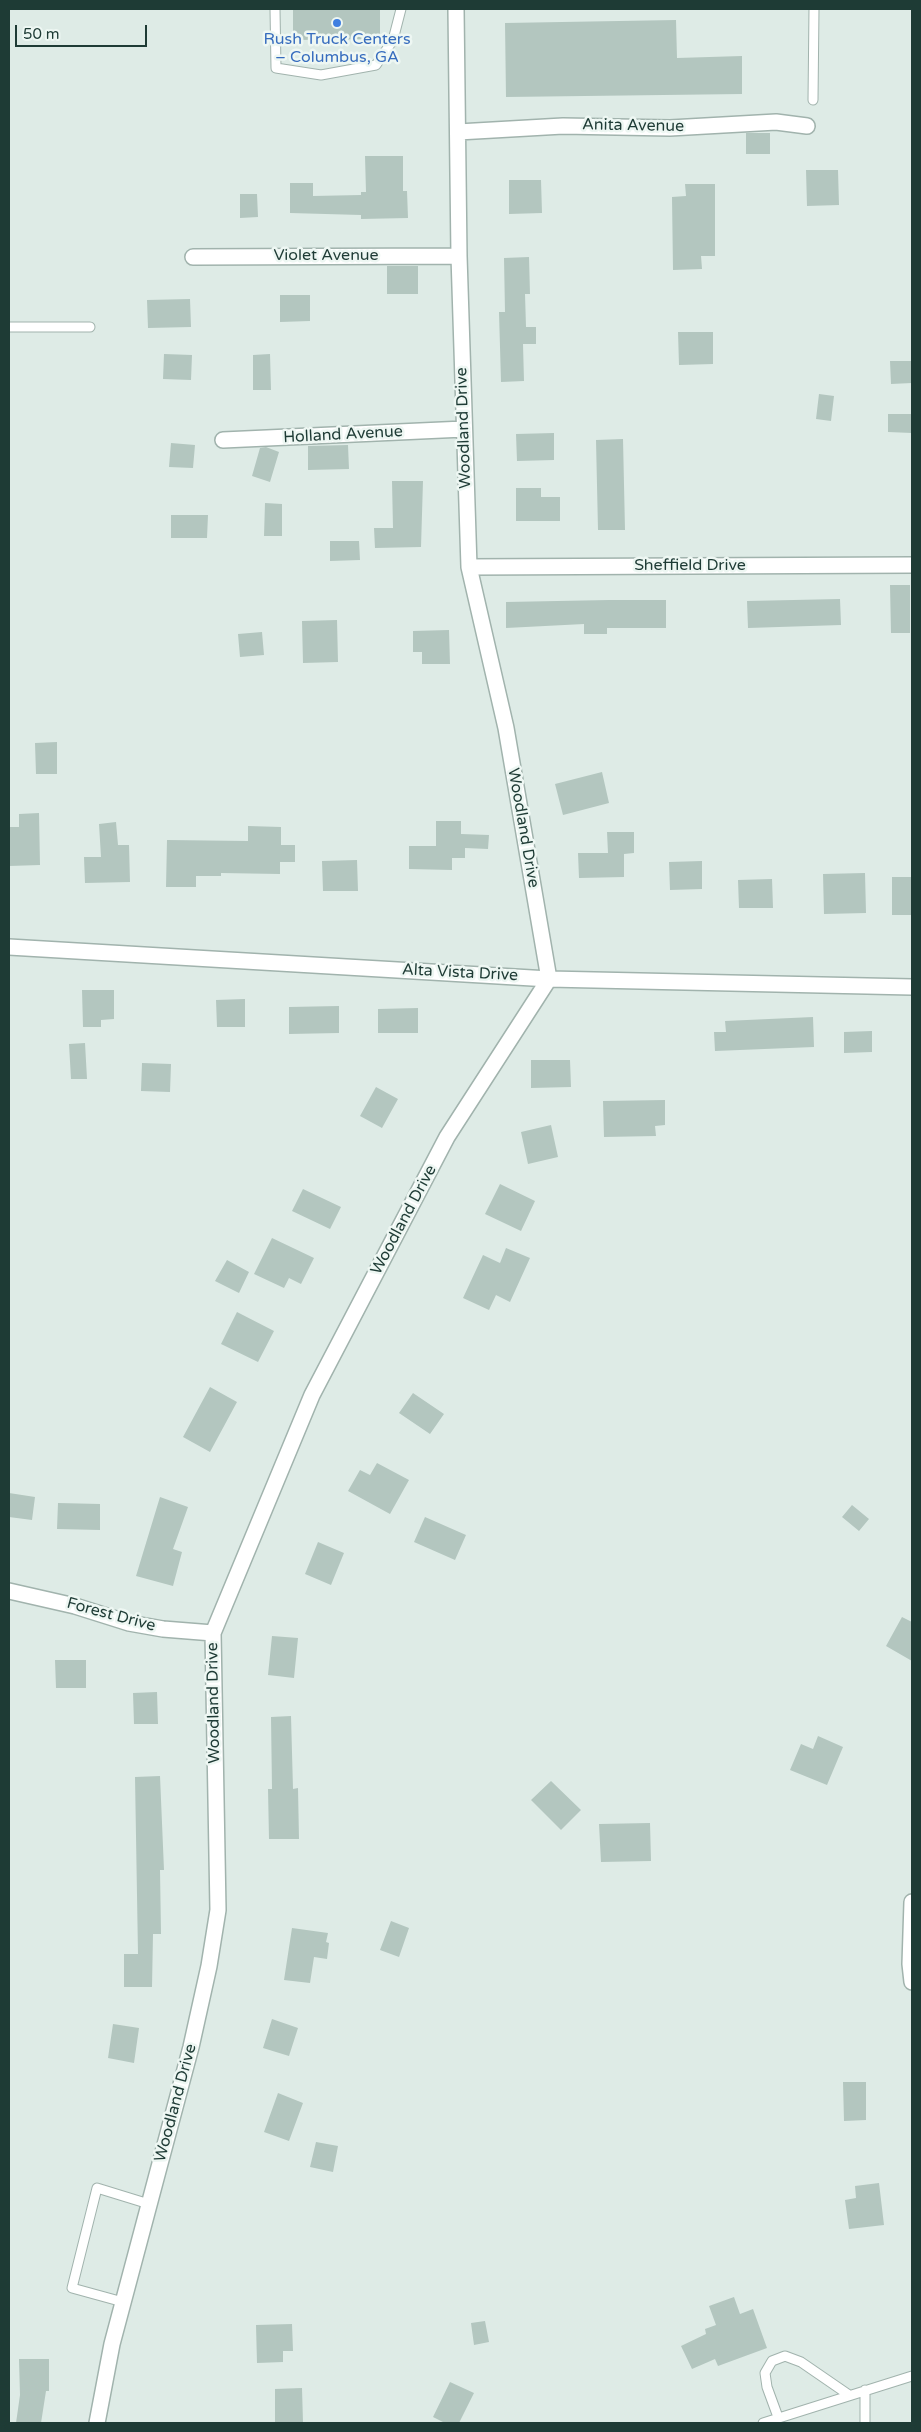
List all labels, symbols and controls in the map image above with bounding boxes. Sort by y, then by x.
scale bar [18,15,150,47]
marker: Rush Truck Centers – Columbus, GA [331,17,343,29]
text: 50 m [23,25,60,43]
place label: Rush Truck Centers – Columbus, GA [263,30,411,68]
street label: Anita Avenue [582,116,684,136]
street label: Violet Avenue [273,246,379,266]
street label: Woodland Drive [452,367,476,489]
street label: Holland Avenue [283,422,403,448]
street label: Sheffield Drive [634,556,746,576]
street label: Woodland Drive [503,767,543,889]
street label: Alta Vista Drive [401,960,519,986]
street label: Woodland Drive [367,1162,441,1278]
street label: Forest Drive [65,1594,157,1636]
street label: Woodland Drive [203,1642,225,1764]
street label: Woodland Drive [151,2042,201,2164]

